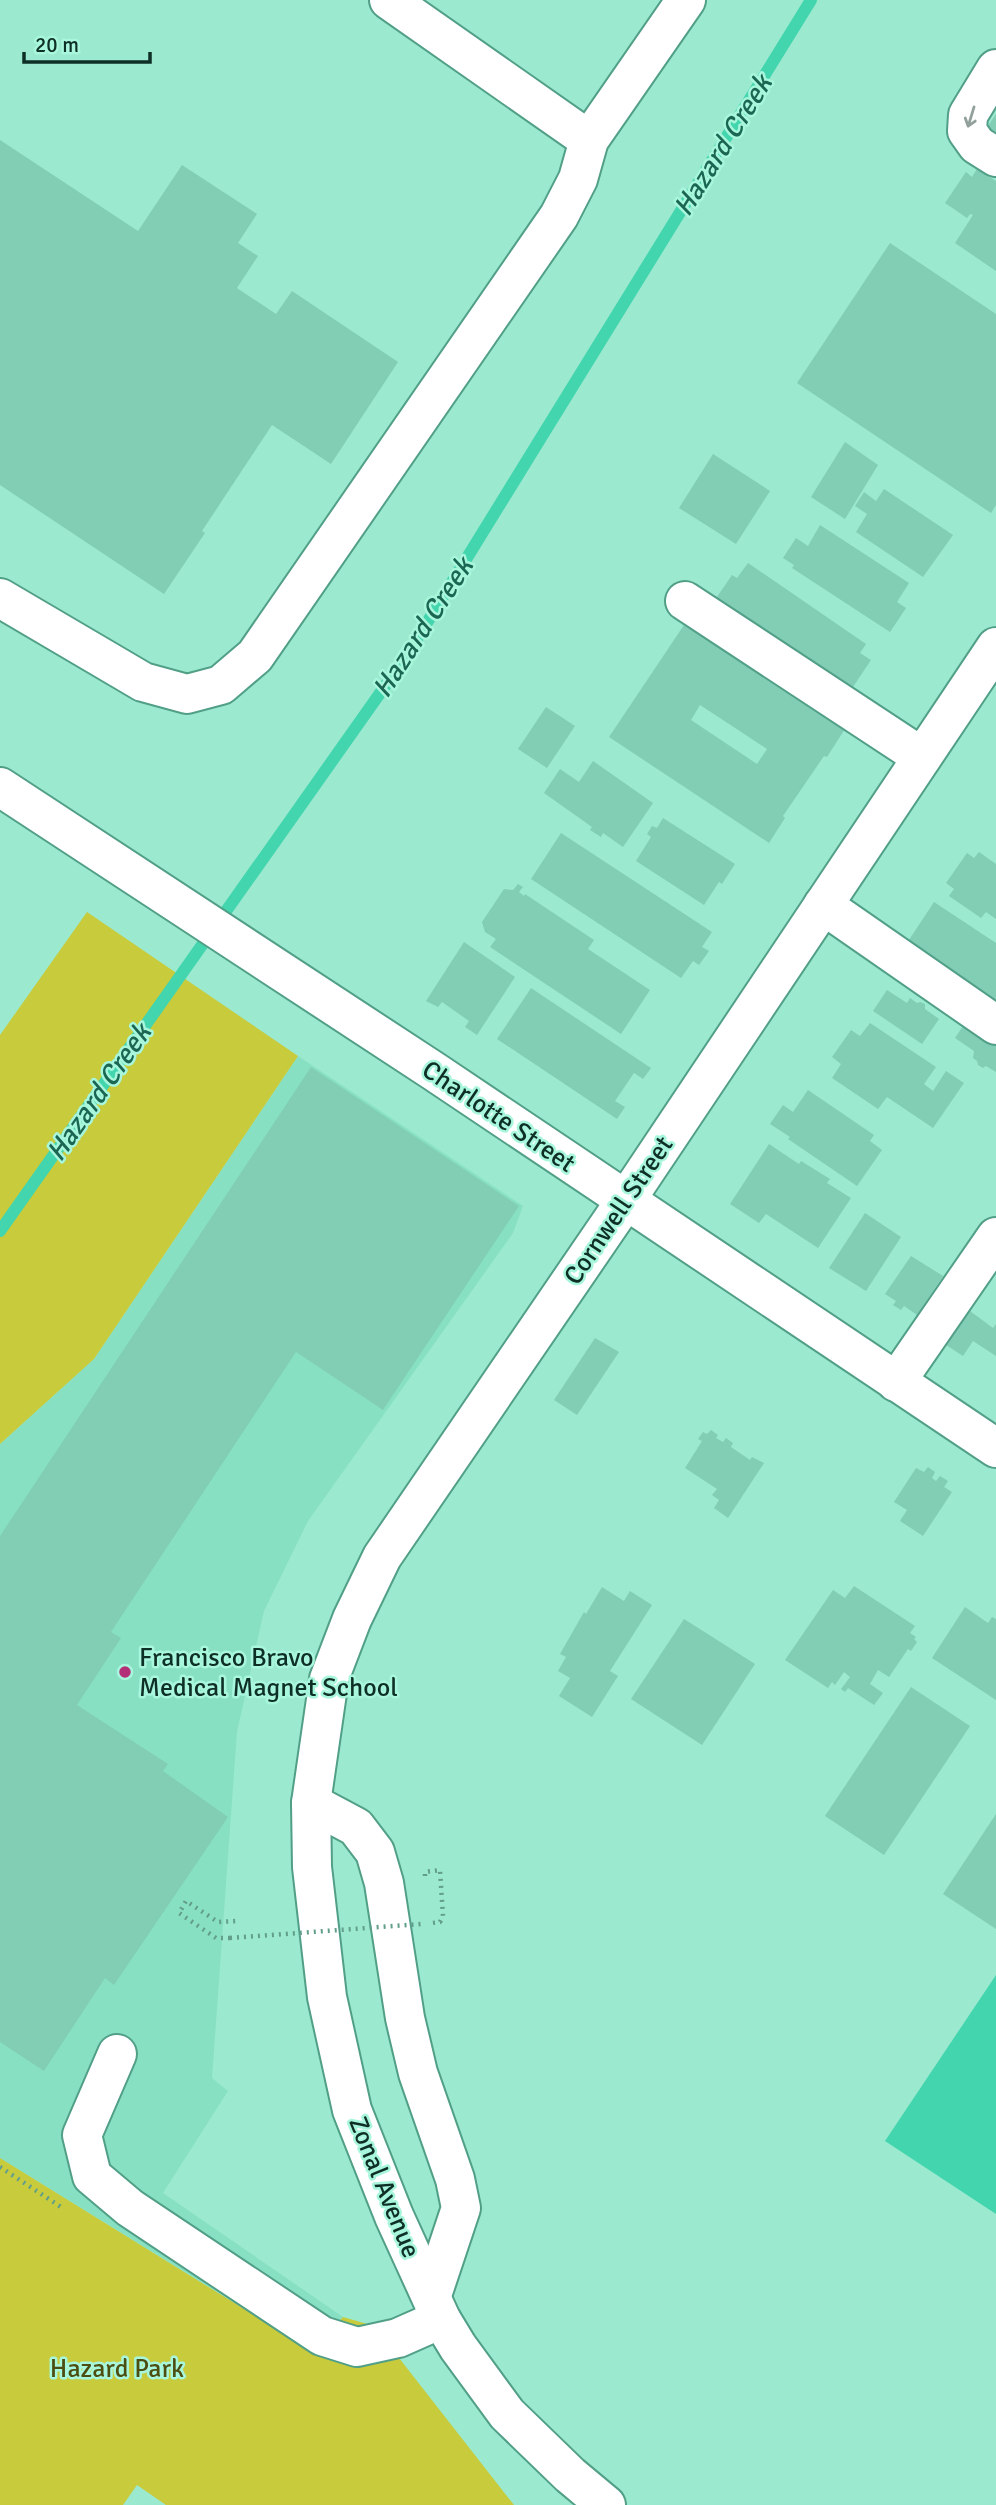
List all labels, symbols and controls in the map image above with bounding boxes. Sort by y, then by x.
scale bar [24,21,150,65]
text: 20 m [35,32,79,58]
water label: Hazard Creek [666,66,781,222]
one-way arrow [963,105,976,127]
water label: Hazard Creek [365,549,482,704]
water label: Hazard Creek [39,1015,160,1168]
street label: Charlotte Street [416,1054,581,1180]
street label: Cornwell Street [557,1130,680,1291]
place label: Francisco Bravo Medical Magnet School [139,1642,398,1704]
marker: Francisco Bravo Medical Magnet School [117,1664,133,1680]
street label: Zonal Avenue [341,2112,427,2263]
park label: Hazard Park [50,2353,184,2385]

